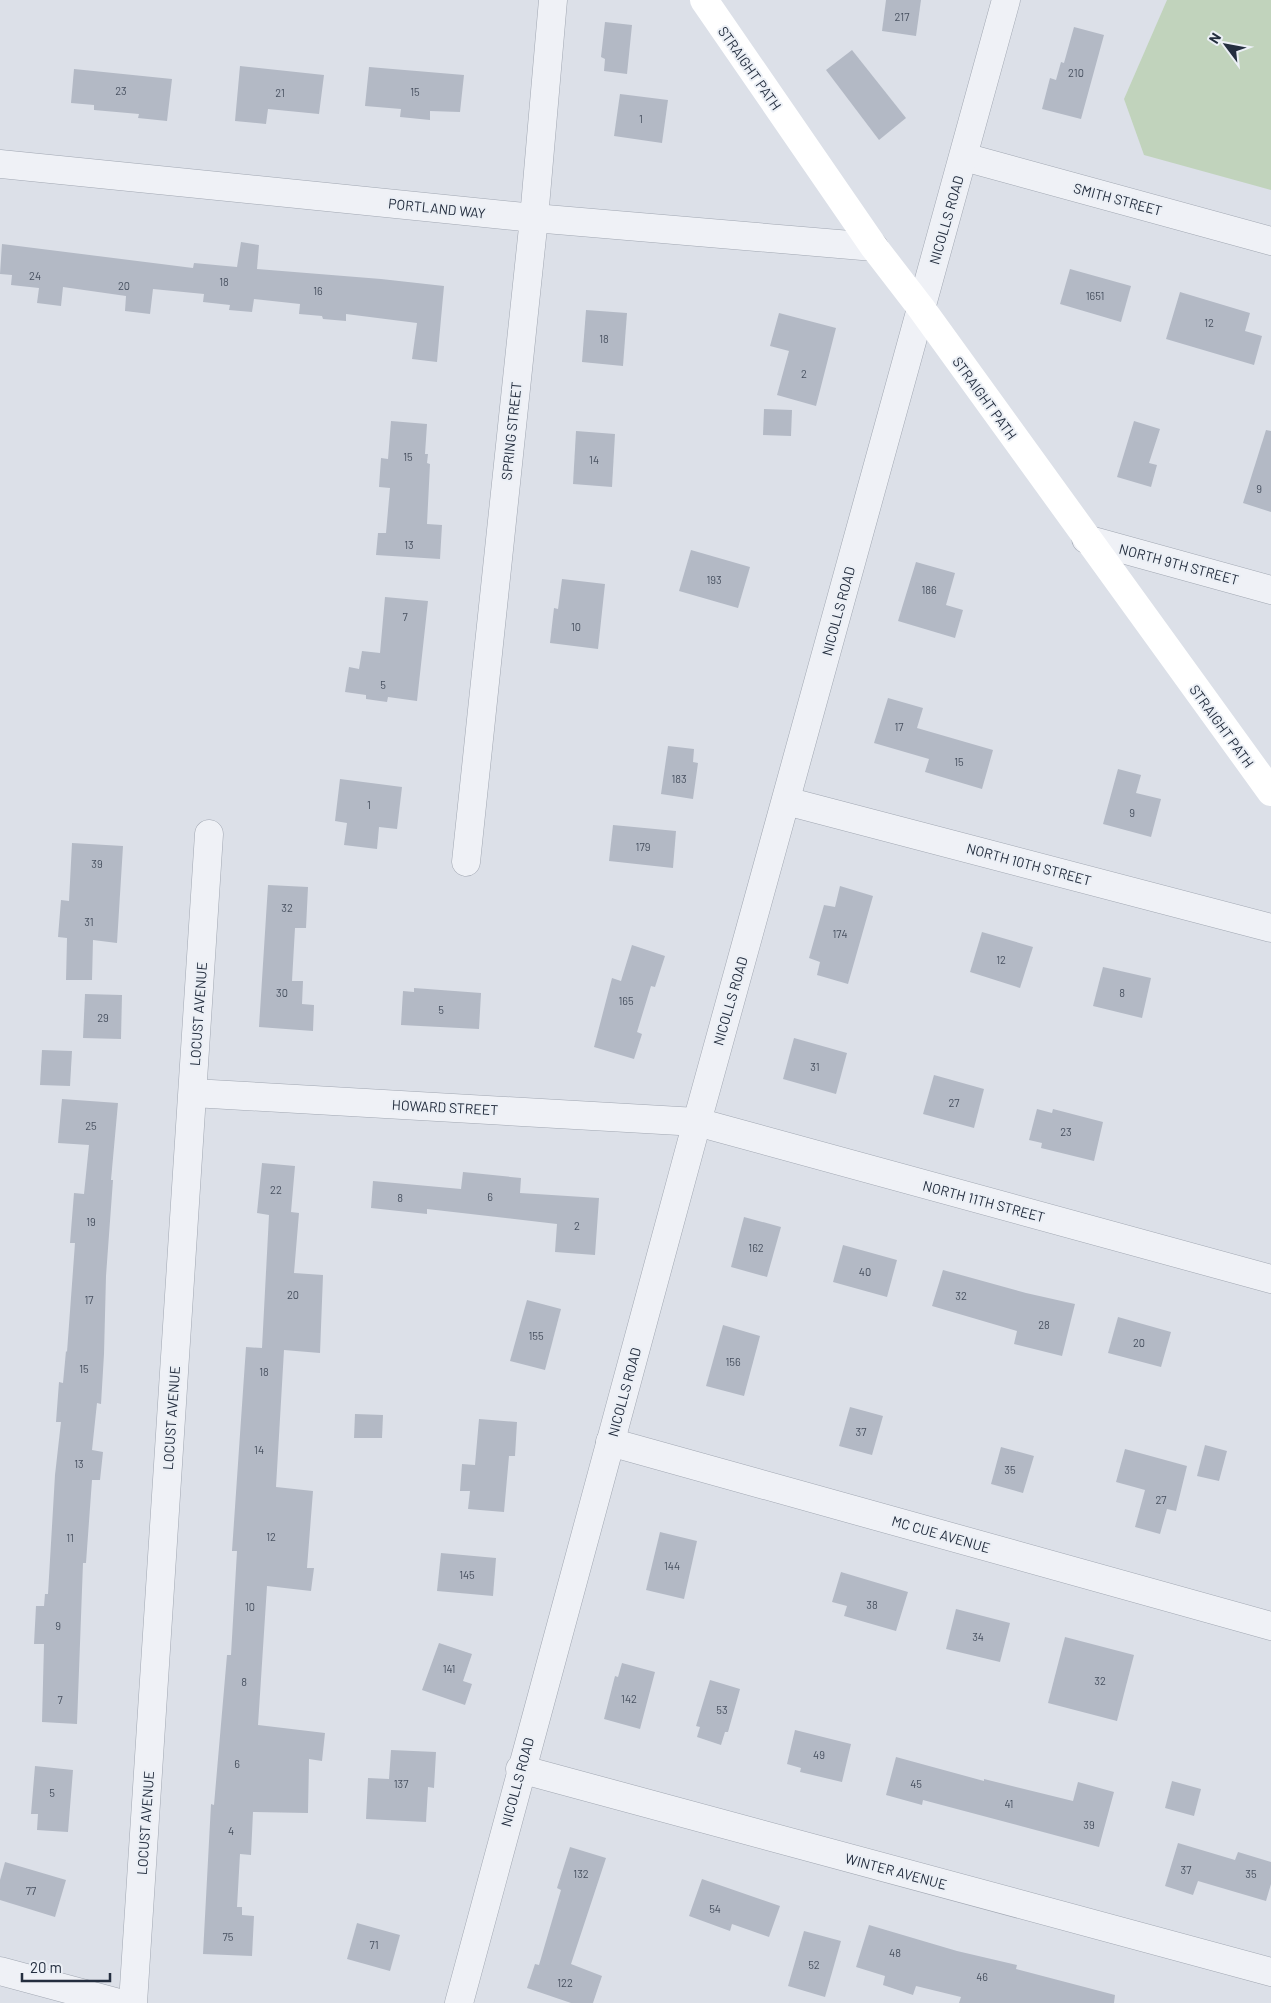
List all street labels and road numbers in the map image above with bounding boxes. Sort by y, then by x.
street label: STRAIGHT PATH [715,23,785,113]
street label: NICOLLS ROAD [925,174,967,266]
street label: SMITH STREET [1072,179,1164,219]
street label: PORTLAND WAY [388,194,487,222]
street label: STRAIGHT PATH [949,353,1021,443]
street label: SPRING STREET [497,381,525,481]
street label: NORTH 9TH STREET [1117,540,1241,588]
street label: NICOLLS ROAD [818,565,858,657]
street label: STRAIGHT PATH [1186,681,1258,771]
street label: NORTH 10TH STREET [965,839,1093,889]
street label: NICOLLS ROAD [709,955,751,1047]
street label: LOCUST AVENUE [186,961,210,1067]
street label: HOWARD STREET [391,1096,499,1118]
street label: NORTH 11TH STREET [921,1177,1047,1225]
street label: NICOLLS ROAD [604,1346,644,1438]
street label: LOCUST AVENUE [159,1365,183,1471]
street label: MC CUE AVENUE [890,1512,992,1556]
street label: NICOLLS ROAD [497,1736,537,1828]
street label: LOCUST AVENUE [133,1770,157,1876]
street label: WINTER AVENUE [843,1849,949,1893]

